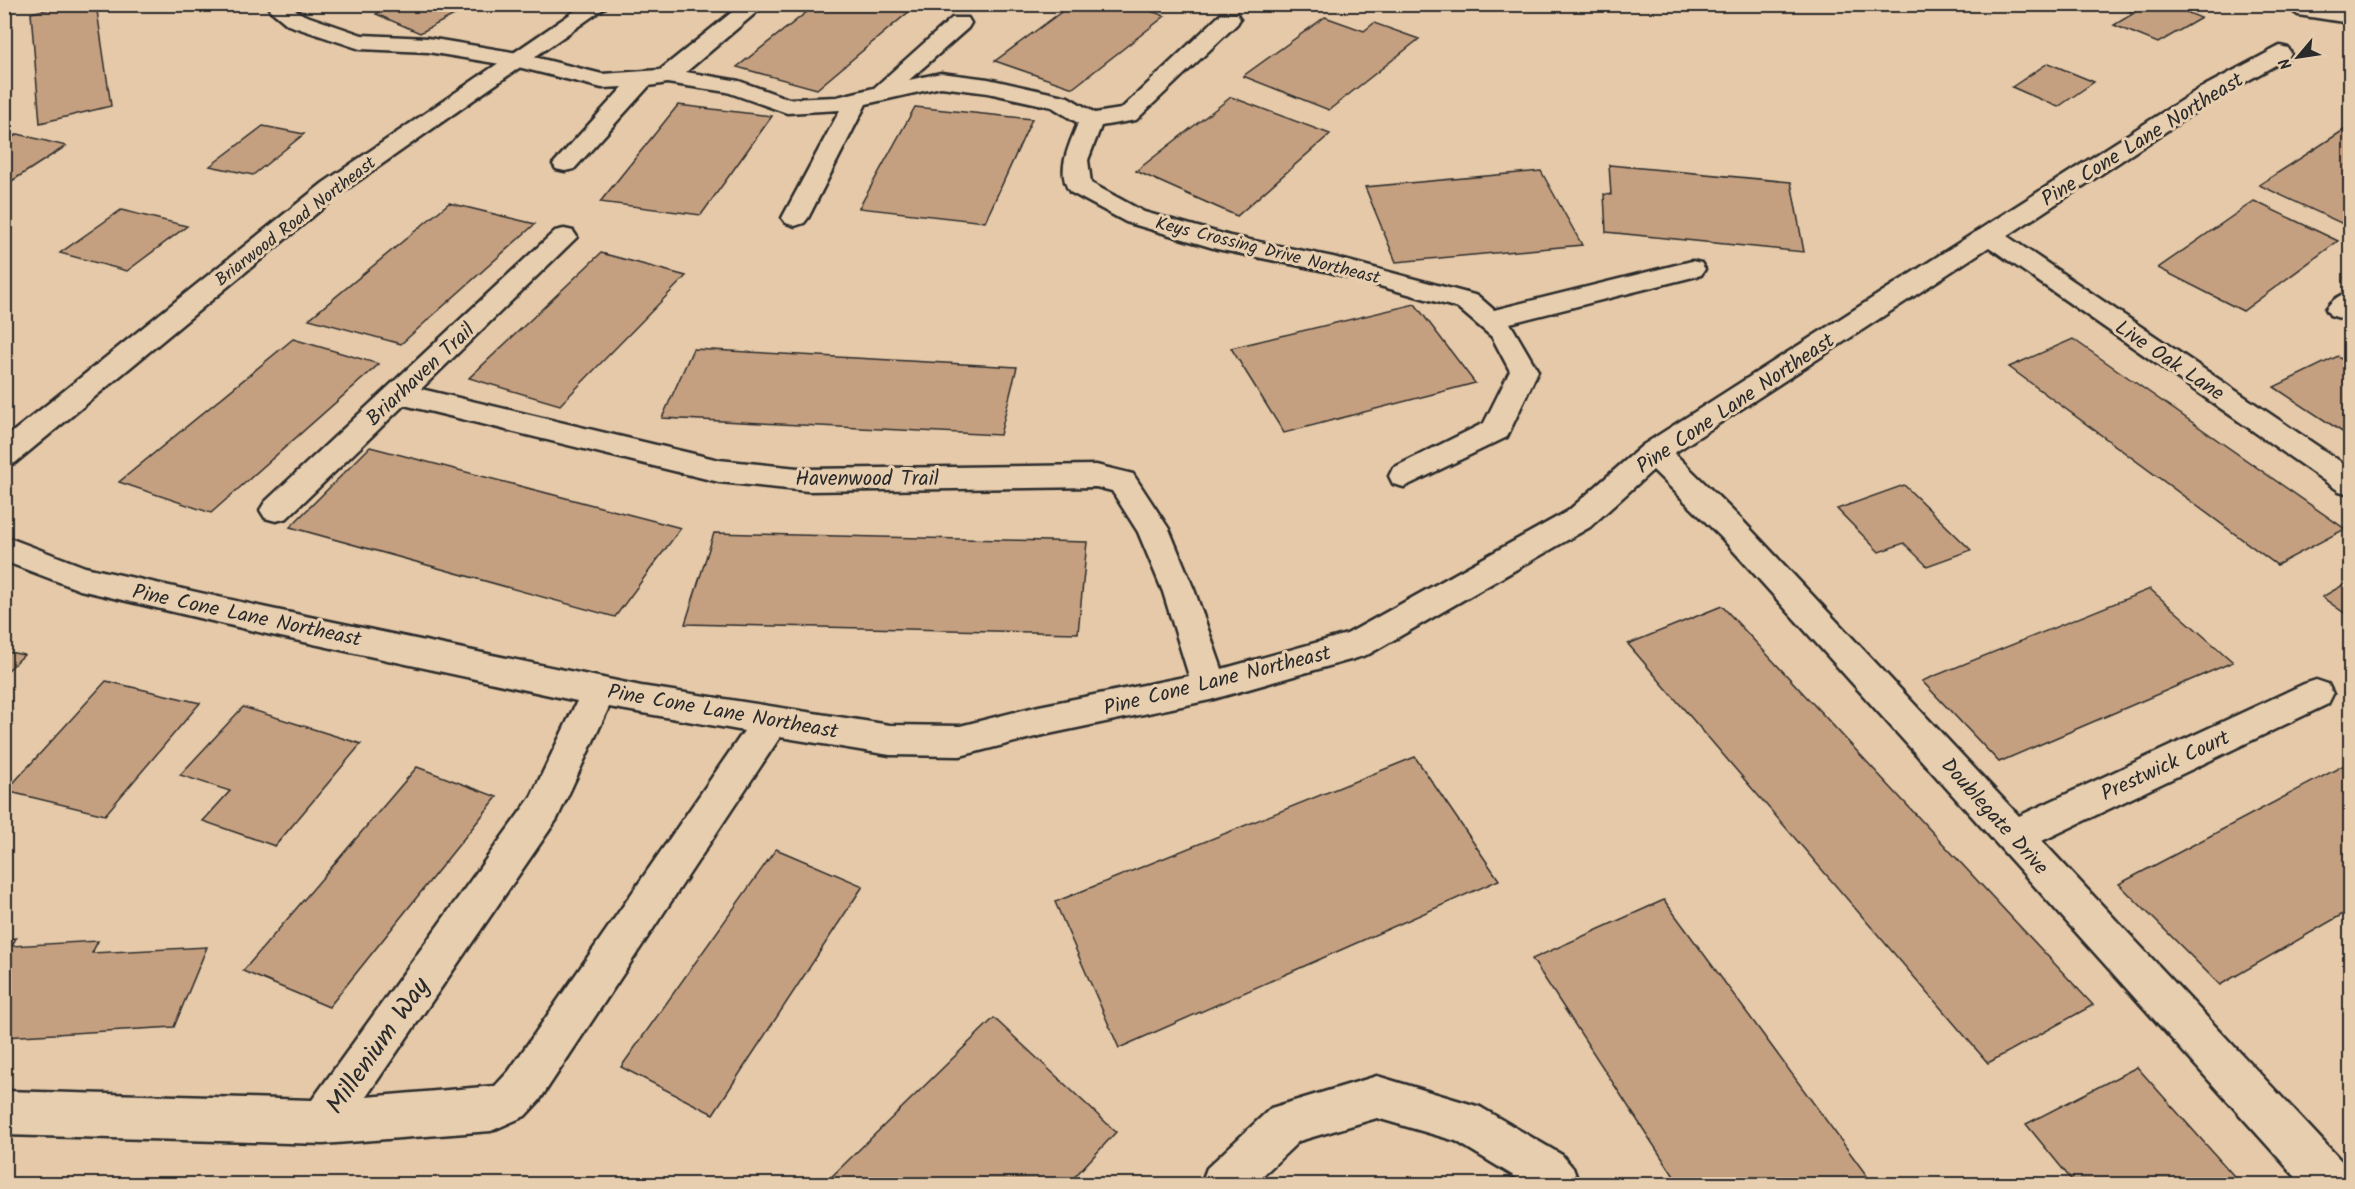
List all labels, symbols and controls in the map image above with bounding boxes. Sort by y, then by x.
north arrow [2268,27,2328,87]
text: N [2273,53,2300,74]
street label: Pine Cone Lane Northeast [2035,64,2251,216]
street label: Briarwood Road Northeast [209,149,384,295]
street label: Keys Crossing Drive Northeast [1152,209,1384,294]
street label: Live Oak Lane [2108,312,2231,410]
street label: Briarhaven Trail [359,316,483,435]
street label: Pine Cone Lane Northeast [1630,325,1843,483]
street label: Havenwood Trail [795,463,939,496]
street label: Pine Cone Lane Northeast [129,576,365,657]
street label: Pine Cone Lane Northeast [1100,637,1335,726]
street label: Pine Cone Lane Northeast [605,676,841,749]
street label: Prestwick Court [2096,722,2236,811]
street label: Doublegate Drive [1932,751,2056,884]
street label: Millenium Way [316,968,442,1124]

